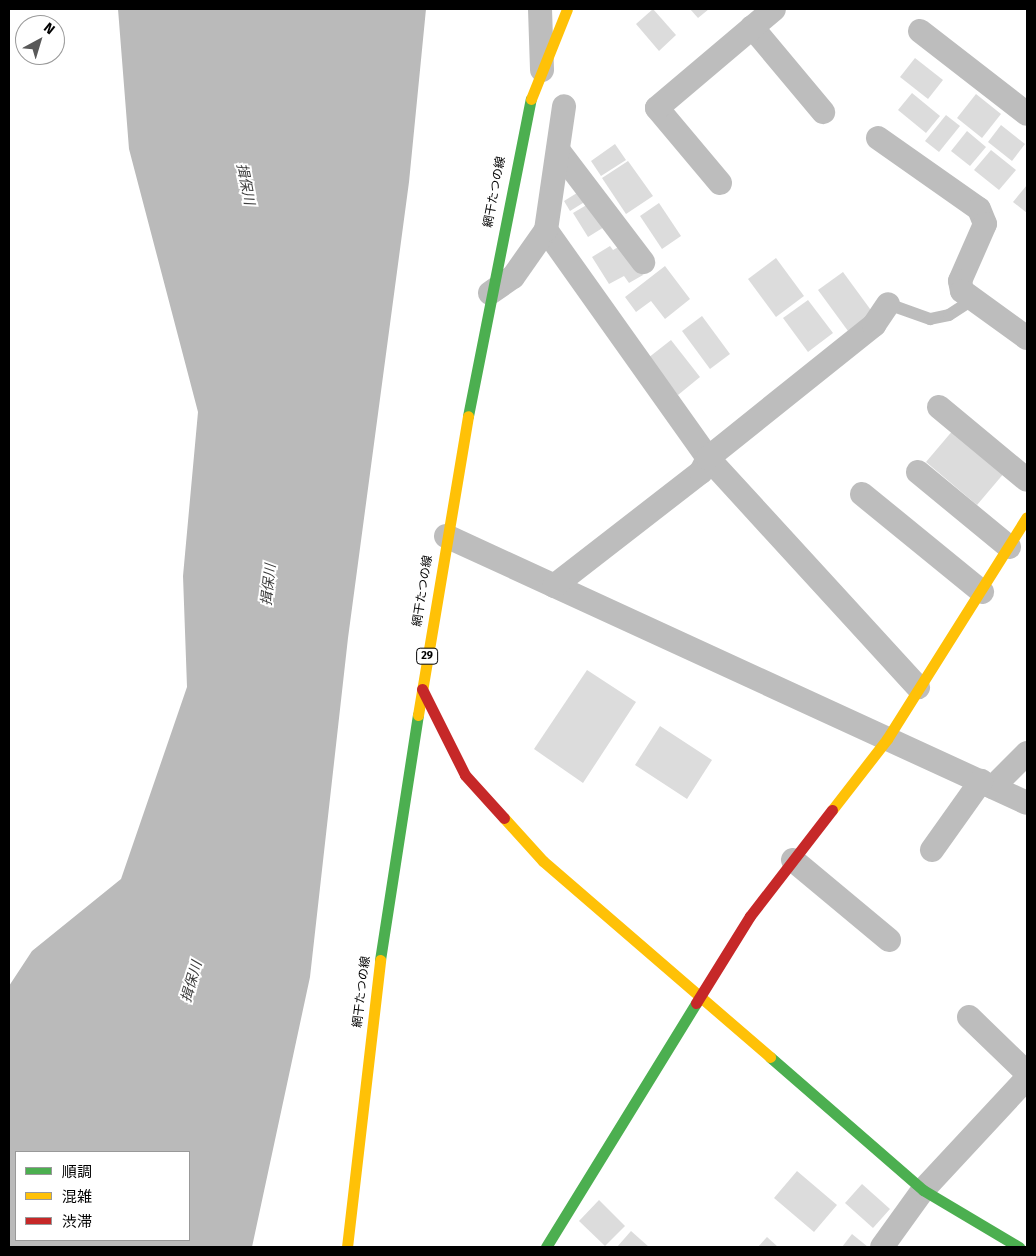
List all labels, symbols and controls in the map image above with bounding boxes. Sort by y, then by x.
north arrow [15,15,65,65]
text: N [40,19,58,38]
street label: 網干たつの線 [481,155,509,229]
water label: 揖保川 [233,162,257,206]
street label: 網干たつの線 [410,554,436,628]
water label: 揖保川 [258,563,280,607]
road number: 29 [416,648,438,664]
street label: 網干たつの線 [350,955,374,1029]
water label: 揖保川 [178,959,206,1005]
legend [15,1151,190,1241]
text: 順調 [62,1163,92,1181]
text: 混雑 [62,1188,92,1206]
text: 渋滞 [62,1213,92,1231]

